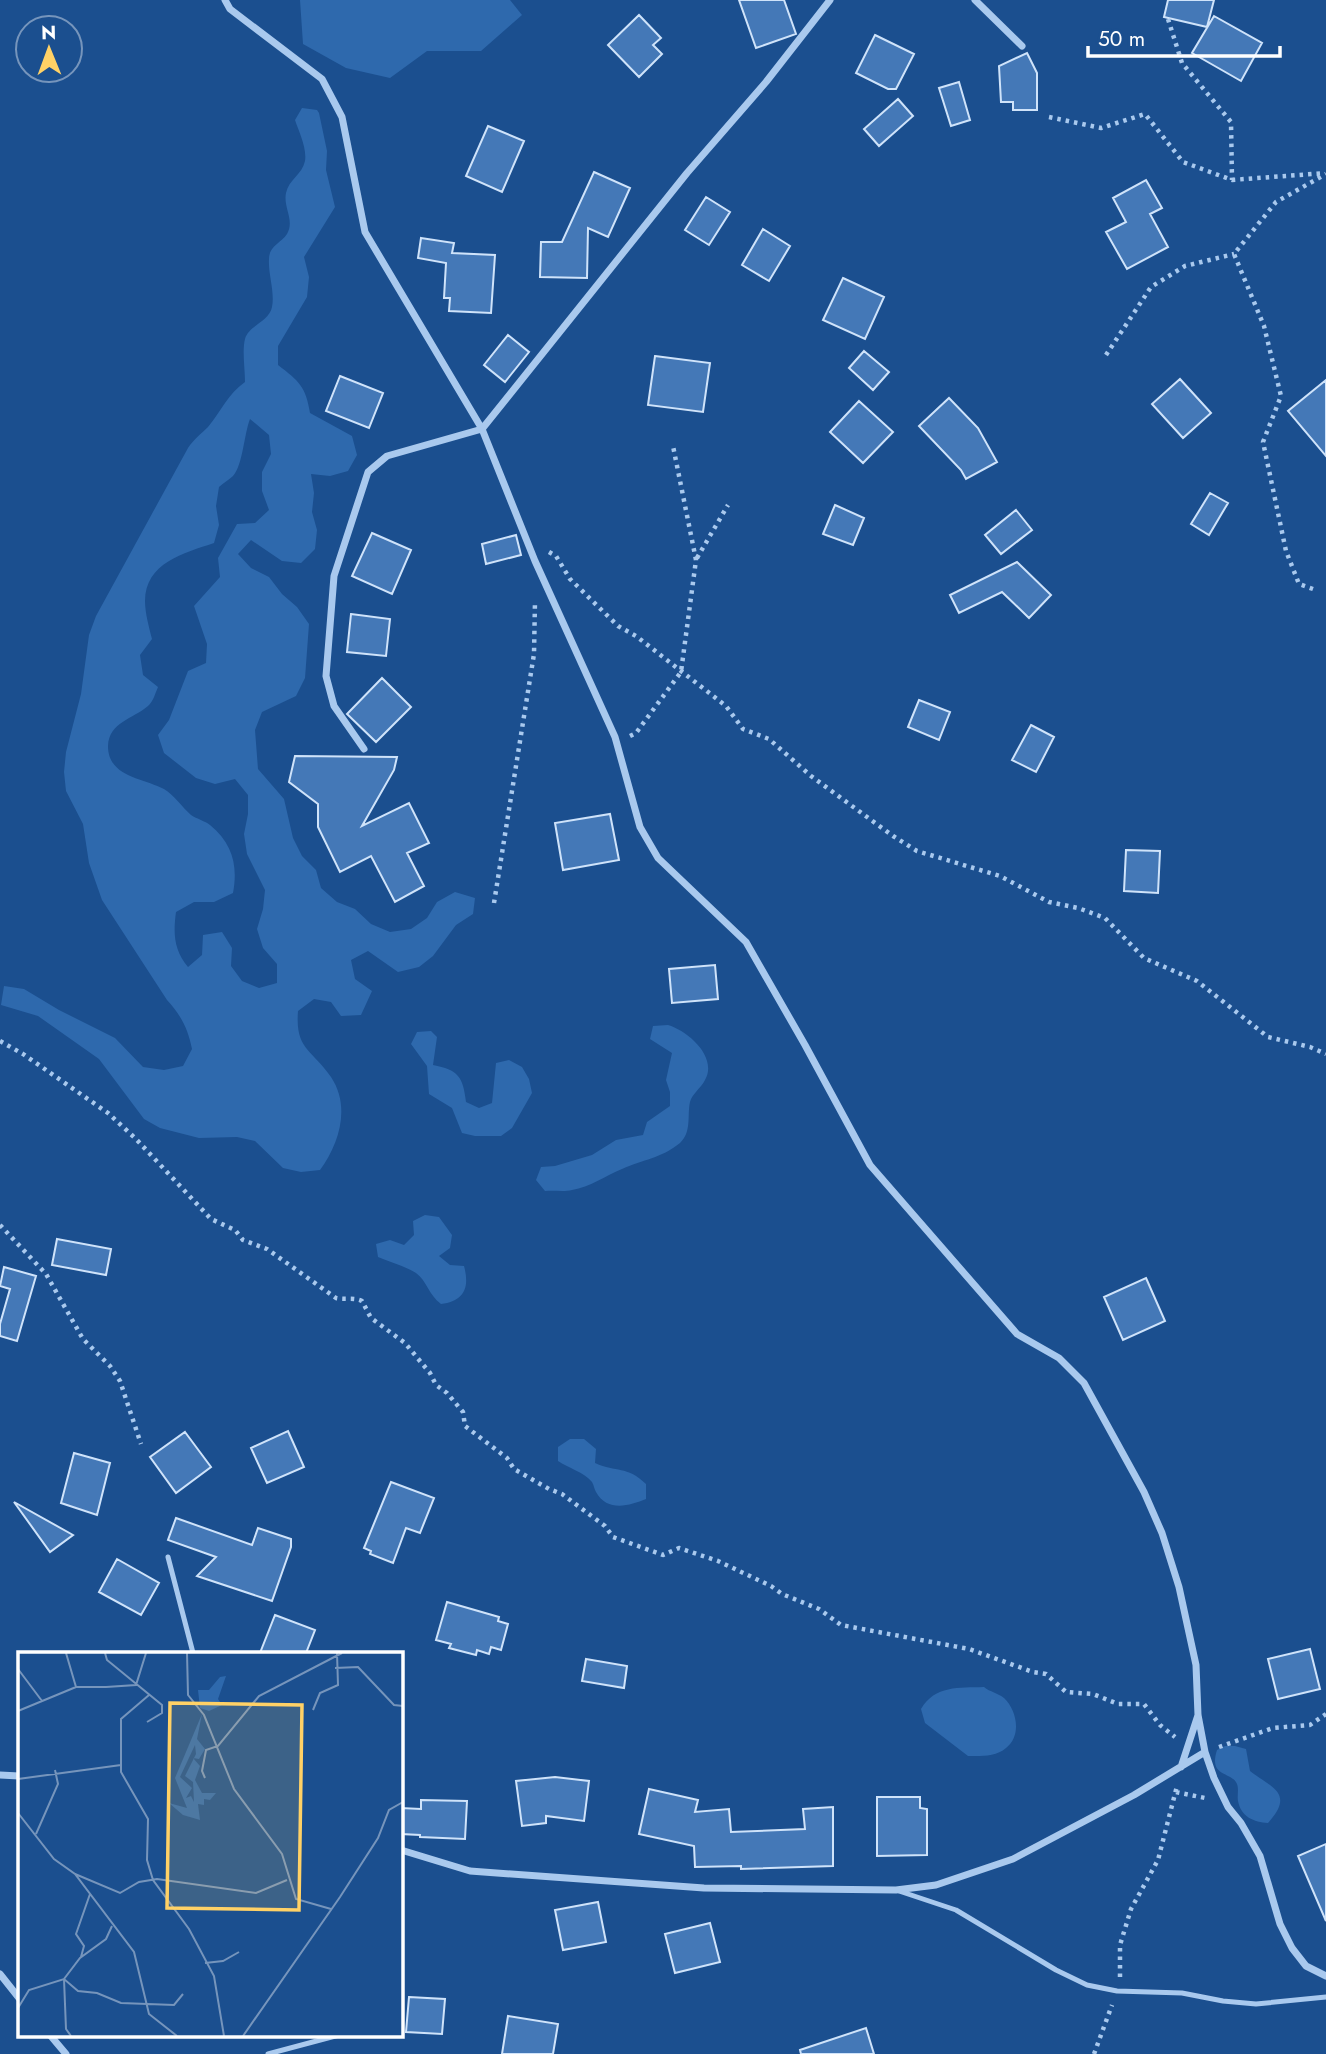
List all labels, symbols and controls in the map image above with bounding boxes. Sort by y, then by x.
north arrow [14,14,84,84]
scale bar [1088,14,1280,58]
text: N [41,19,56,46]
text: 50 m [1098,24,1145,54]
inset map [18,1652,402,2036]

